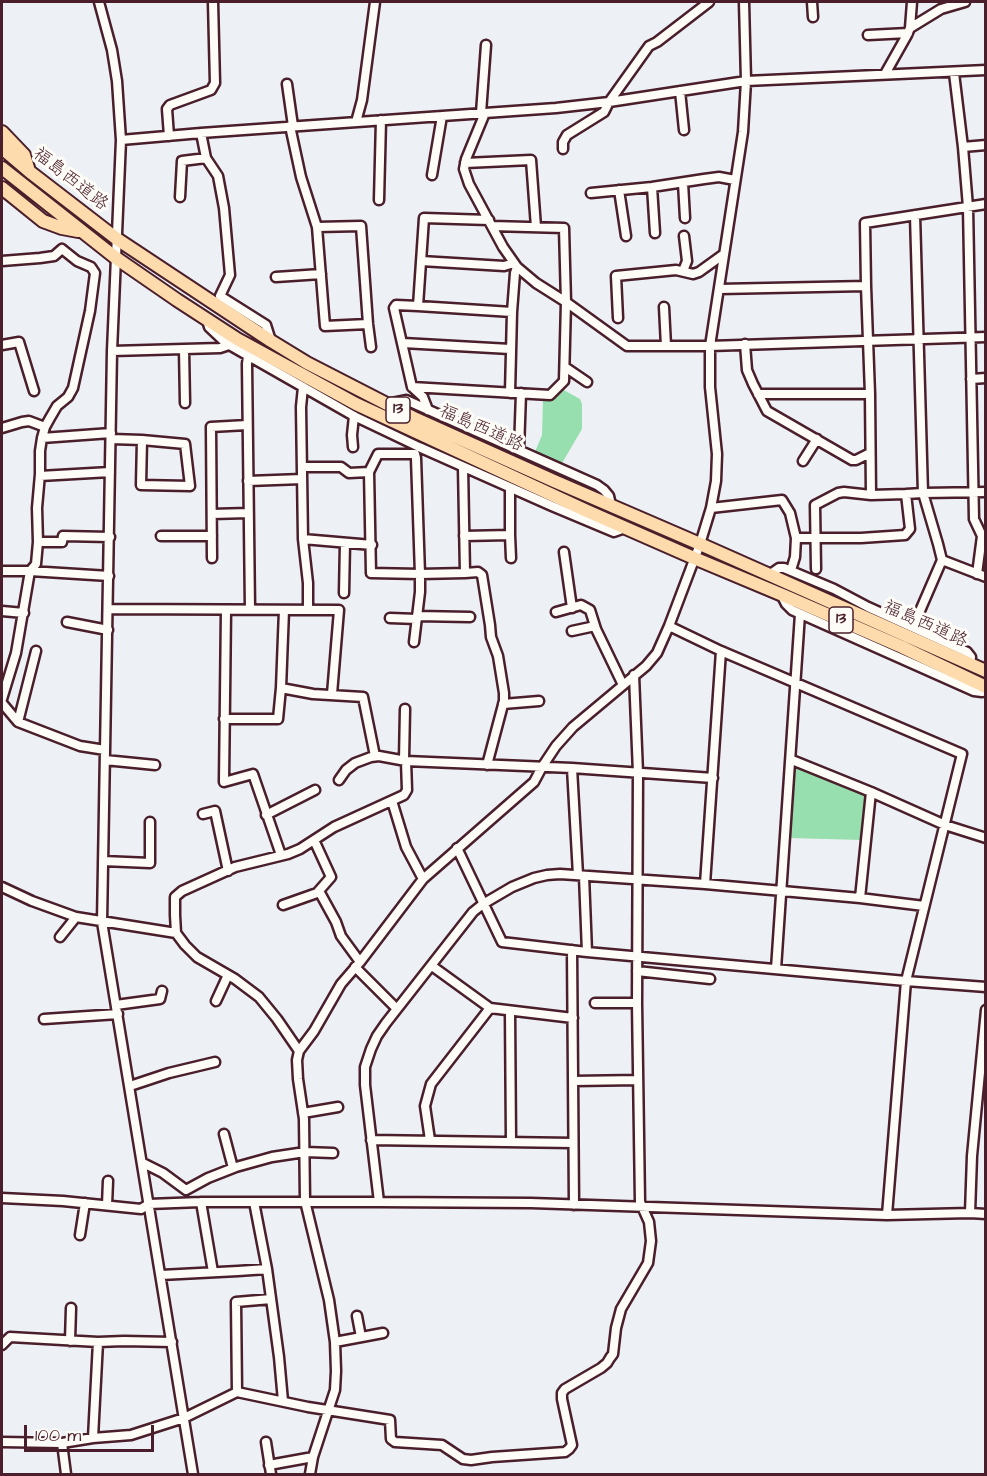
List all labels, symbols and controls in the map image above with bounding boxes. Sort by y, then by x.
street label: 福島西道路 [28,144,112,216]
road number: 13 [386,397,410,423]
street label: 福島西道路 [435,401,527,457]
street label: 福島西道路 [879,597,971,653]
road number: 13 [829,607,853,633]
scale bar [27,1413,158,1451]
text: 100 m [35,1423,81,1448]

